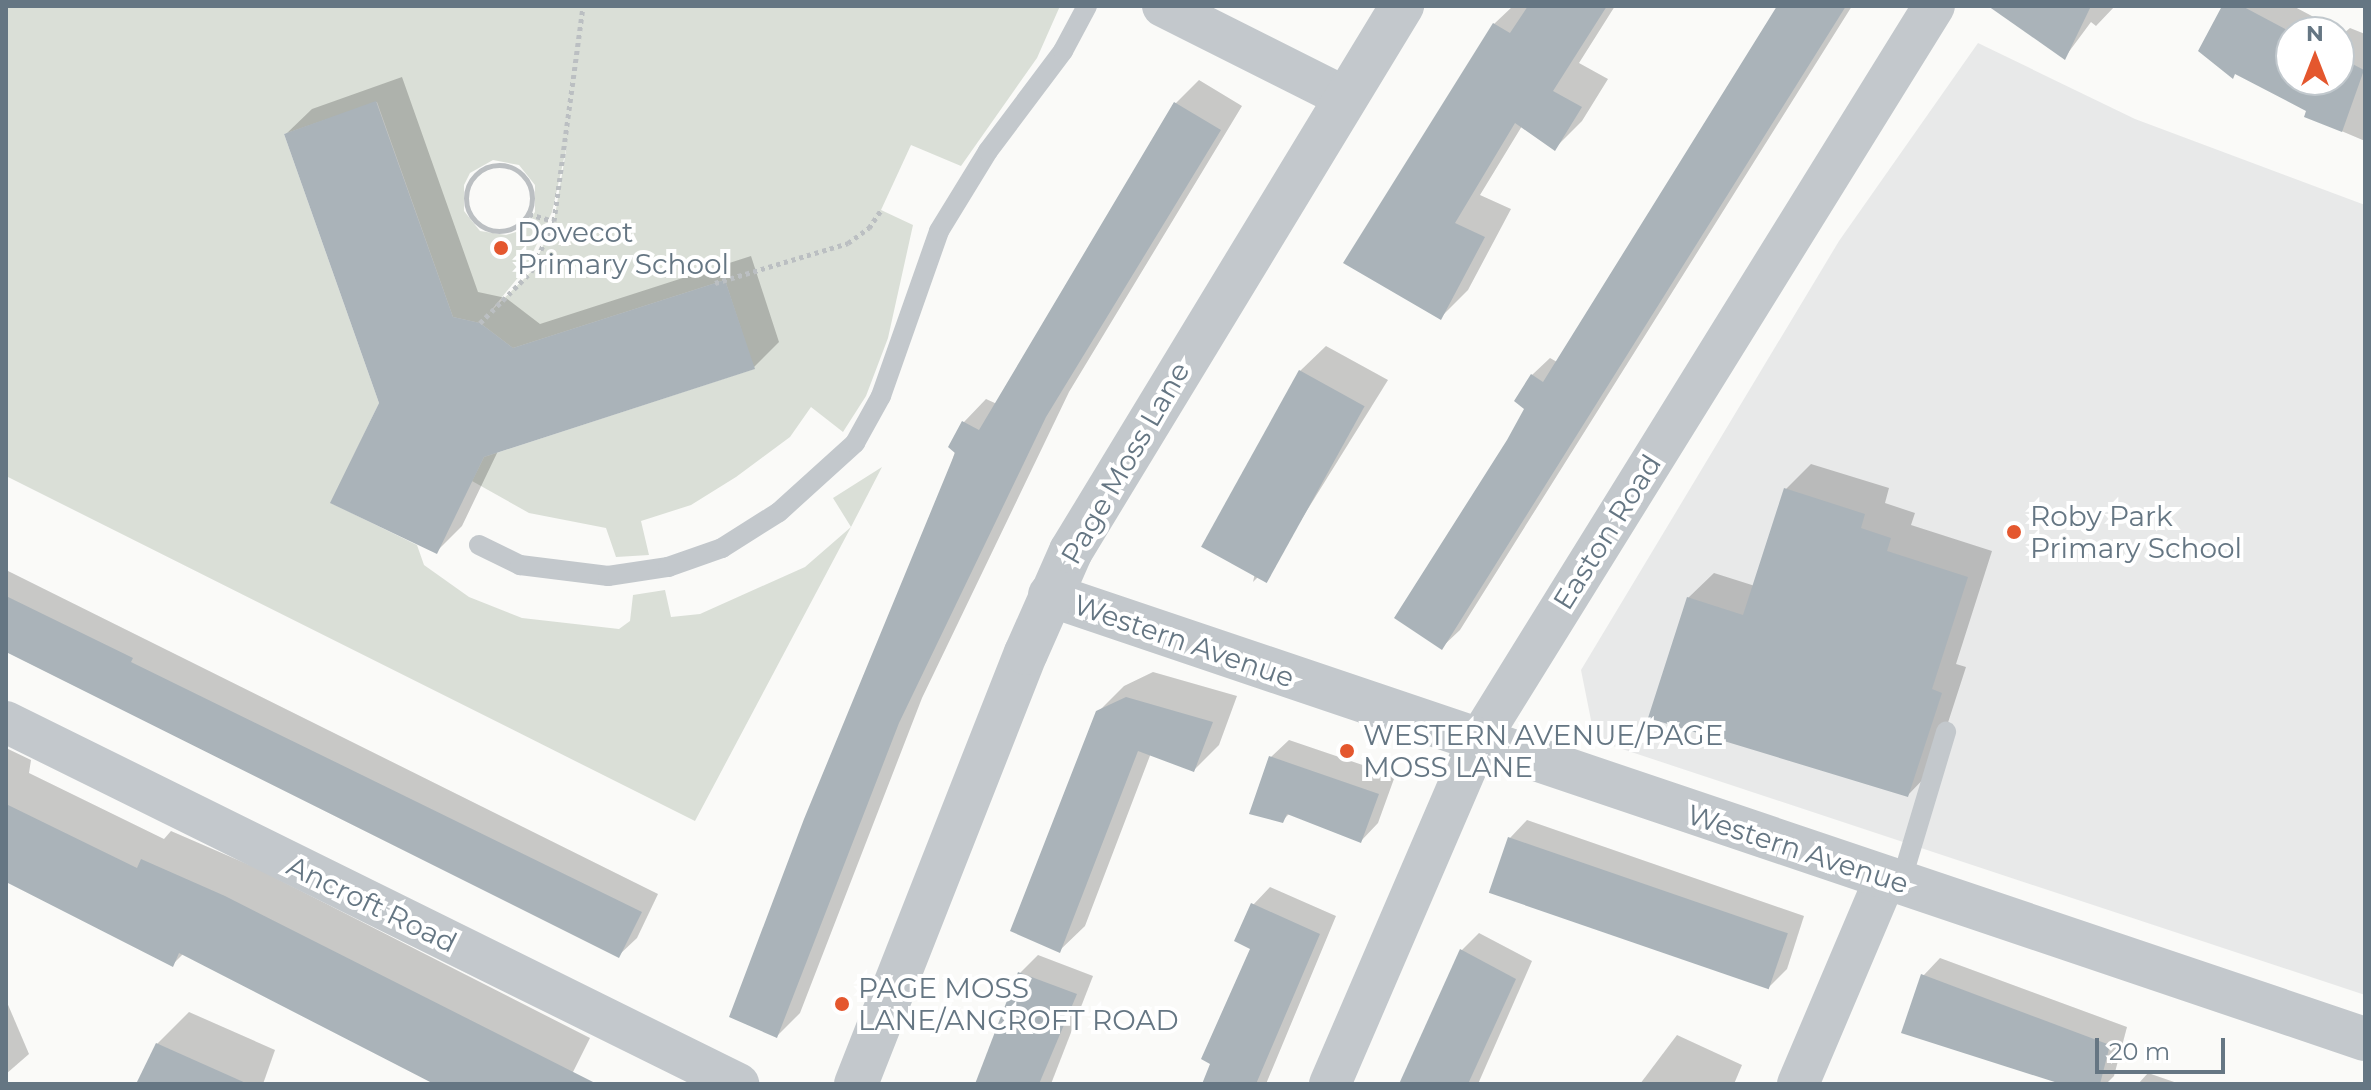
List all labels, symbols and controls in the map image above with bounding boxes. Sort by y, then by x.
north arrow [2275,16,2355,96]
text: N [2306,20,2324,47]
place label: Dovecot Primary School [517,215,729,281]
marker: Dovecot Primary School [492,239,510,257]
street label: Page Moss Lane [1054,356,1196,570]
street label: Easton Road [1546,448,1668,616]
place label: Roby Park Primary School [2030,499,2242,565]
marker: Roby Park Primary School [2005,523,2023,541]
street label: Western Avenue [1069,588,1299,694]
place label: WESTERN AVENUE/PAGE MOSS LANE [1363,718,1723,784]
marker: WESTERN AVENUE/PAGE MOSS LANE [1338,742,1356,760]
street label: Western Avenue [1683,797,1913,901]
street label: Ancroft Road [282,848,462,960]
place label: PAGE MOSS LANE/ANCROFT ROAD [858,971,1179,1037]
marker: PAGE MOSS LANE/ANCROFT ROAD [833,995,851,1013]
scale bar [2099,1022,2229,1072]
text: 20 m [2109,1037,2170,1066]

